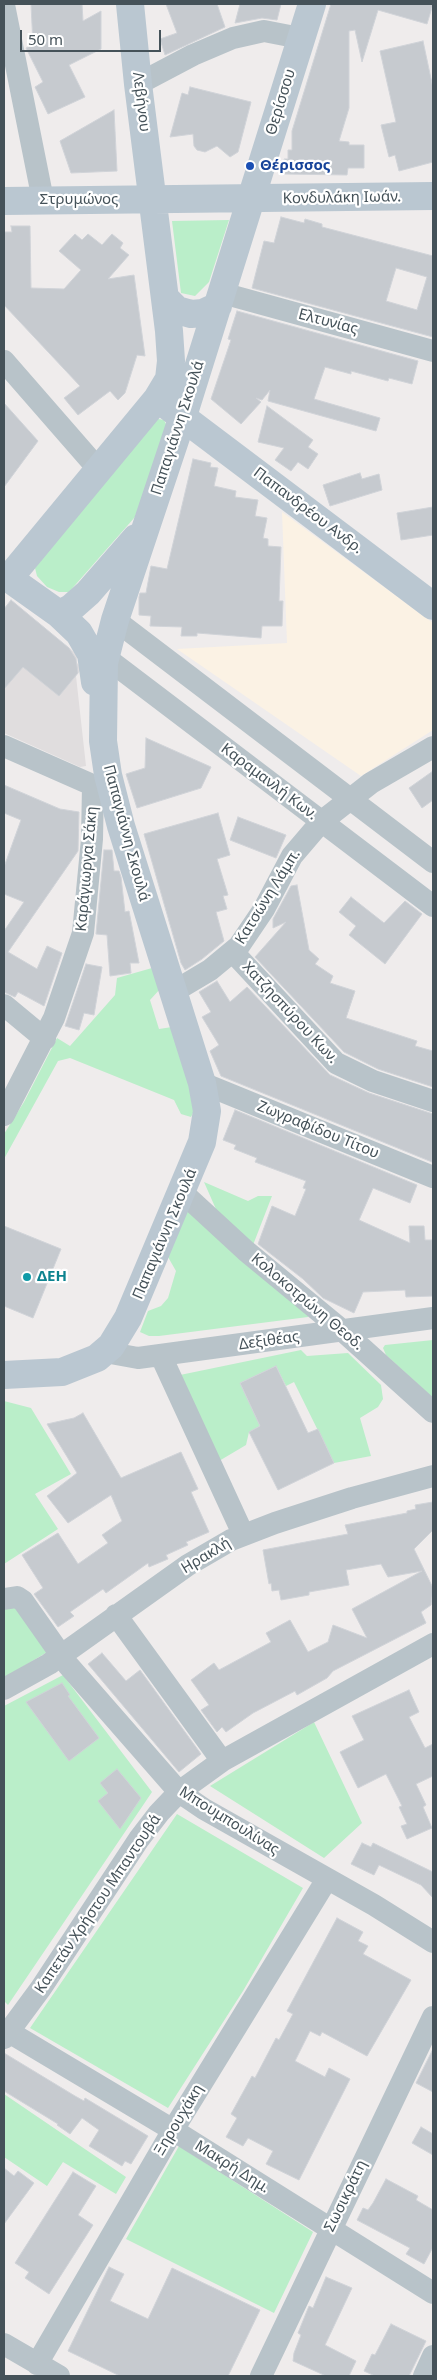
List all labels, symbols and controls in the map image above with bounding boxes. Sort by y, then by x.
scale bar [22,20,164,52]
text: 50 m [28,29,63,49]
street label: Θερίσσου [262,67,300,137]
street label: Λεβήνου [128,71,154,133]
place label: Θέρισσος [260,157,331,175]
marker: Θέρισσος [244,160,256,172]
street label: Κονδυλάκη Ιωάν. [283,188,401,208]
street label: Στρυμώνος [40,191,118,209]
street label: Ελτυνίας [296,305,360,339]
street label: Παπαγιάννη Σκουλά [148,358,208,498]
street label: Παπανδρέου Ανδρ. [250,464,366,558]
street label: Καραμανλή Κων. [217,740,321,824]
street label: Παπαγιάννη Σκουλά [99,763,153,903]
street label: Καράγιωργα Σάκη [73,806,101,932]
street label: Κατσώνη Λάμπ. [232,846,304,948]
street label: Χατζησπύρου Κων. [238,959,342,1067]
street label: Ζωγραφίδου Τίτου [254,1097,382,1163]
street label: Παπαγιάννη Σκουλά [129,1166,201,1302]
street label: Κολοκοτρώνη Θεοδ. [247,1250,367,1354]
place label: ΔΕΗ [37,1268,67,1286]
marker: ΔΕΗ [21,1271,33,1283]
street label: Δεξιθέας [238,1328,300,1354]
street label: Ηρακλή [178,1534,234,1578]
street label: Μπουμπουλίνας [176,1783,282,1859]
street label: Καπετάν Χρήστου Μπαντουβά [31,1811,165,1997]
street label: Ξηρουχάκη [151,2081,207,2159]
street label: Μακρή Δημ. [191,2137,273,2197]
street label: Σωσικράτη [321,2157,371,2235]

